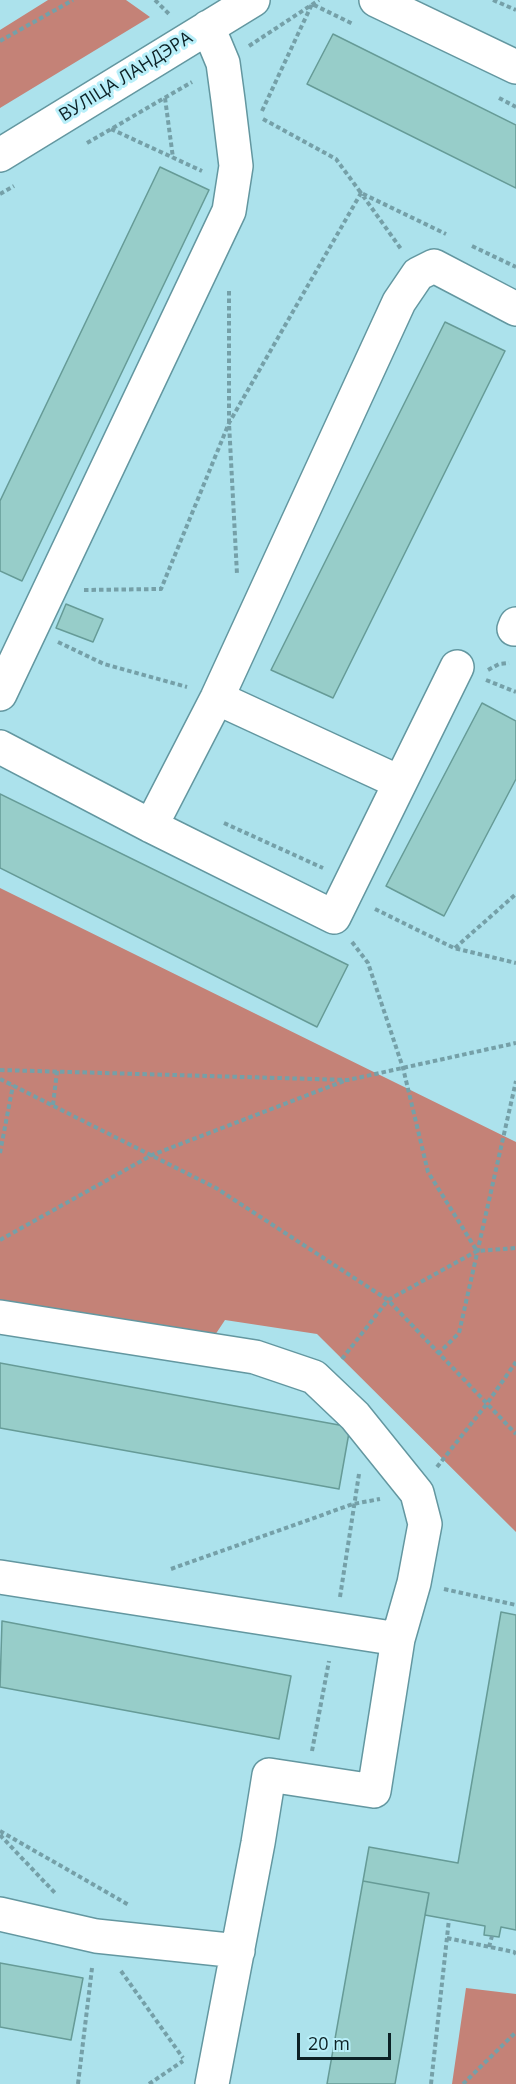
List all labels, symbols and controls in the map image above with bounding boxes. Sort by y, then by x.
street label: ВУЛІЦА ЛАНДЭРА [55,27,197,127]
scale bar [300,2021,394,2059]
text: 20 m [308,2031,350,2055]

